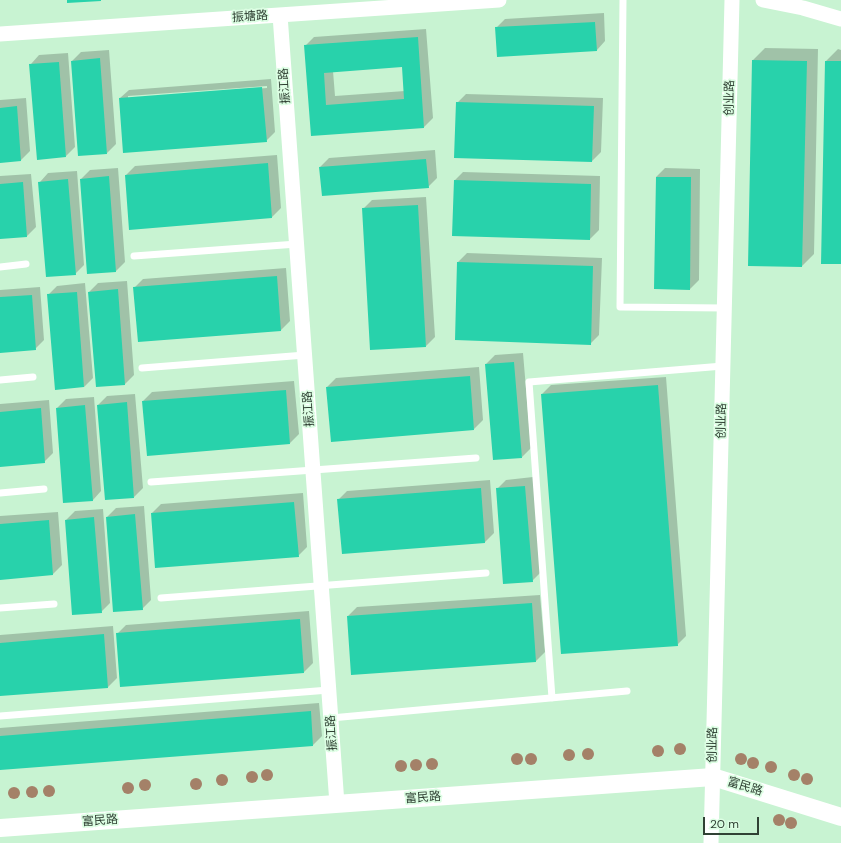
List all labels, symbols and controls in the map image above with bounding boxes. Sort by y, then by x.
street label: 振塘路 [232,9,268,25]
street label: 振江路 [277,68,293,104]
street label: 创业路 [722,80,738,116]
street label: 振江路 [301,391,317,427]
street label: 创业路 [714,403,730,439]
street label: 振江路 [324,715,340,751]
street label: 创业路 [705,727,721,763]
street label: 富民路 [726,775,764,799]
street label: 富民路 [405,790,441,806]
scale bar [705,809,761,835]
street label: 富民路 [82,813,118,829]
text: 20 m [710,816,739,832]

